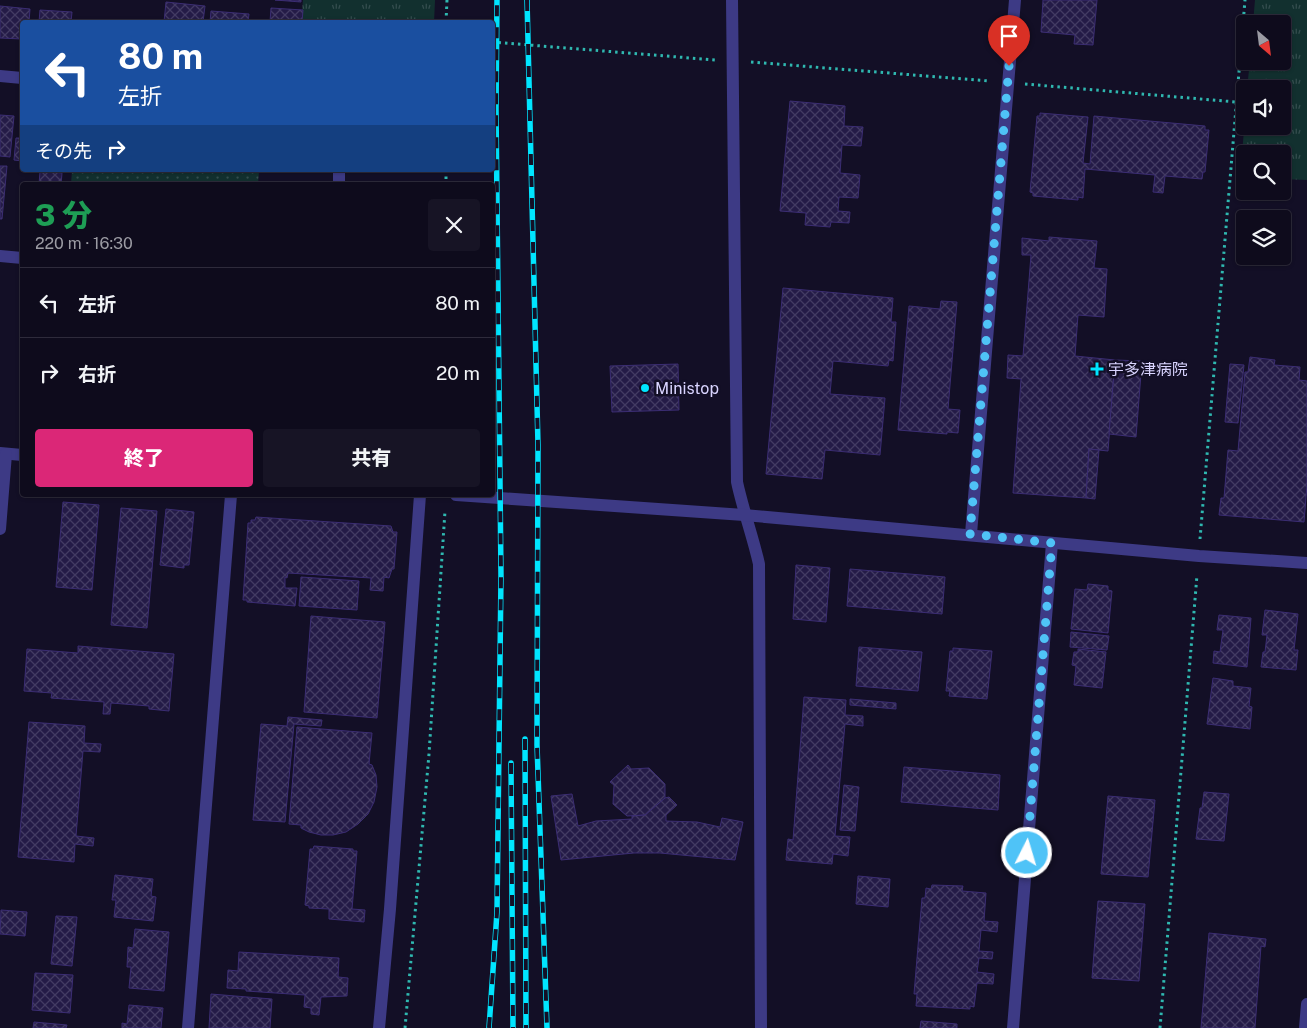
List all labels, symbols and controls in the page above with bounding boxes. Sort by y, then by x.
pin [988,15,1030,66]
north arrow [1236,15,1291,70]
map controls [1236,15,1291,265]
icon: arrive [995,22,1023,50]
text: 80 m [118,36,203,77]
icon: left [35,40,100,105]
button: sound [1236,80,1291,135]
text: 左折 [118,83,162,109]
icon: right [102,135,130,163]
text: その先 [35,140,92,162]
button: search [1236,145,1291,200]
text: 3 分 [35,197,92,233]
button: close [428,199,480,251]
button: layers [1236,210,1291,265]
text: 220 m · 16:30 [35,234,133,253]
icon: left [35,289,63,317]
text: 80 m [435,292,480,314]
text: 左折 [78,293,116,315]
icon: right [35,359,63,387]
place label: 宇多津病院 [1108,360,1188,379]
text: 20 m [436,362,480,384]
marker: 宇多津病院 [1090,362,1104,376]
text: 右折 [78,363,116,385]
place label: Ministop [655,379,719,398]
marker: Ministop [639,382,651,394]
button: 終了 [35,429,253,487]
button: 共有 [263,429,480,487]
position arrow [1000,826,1052,878]

